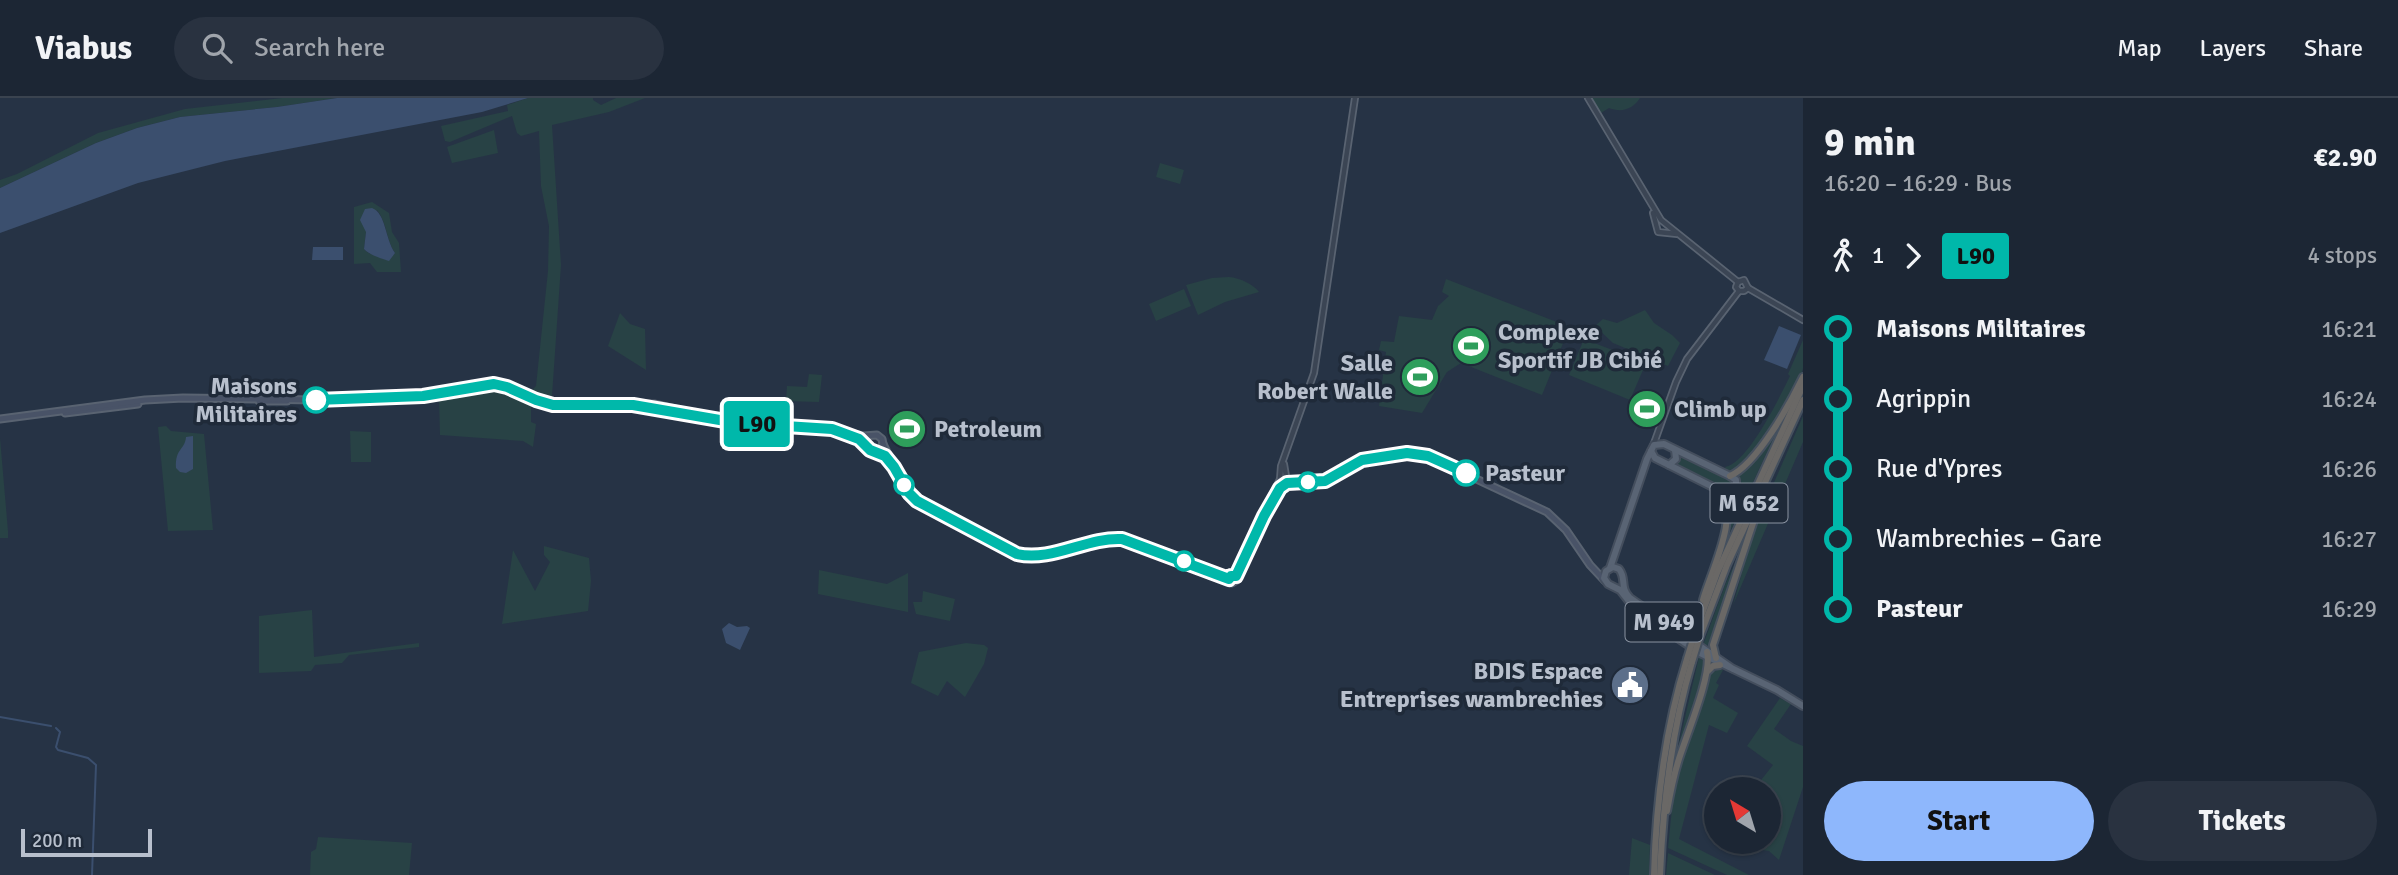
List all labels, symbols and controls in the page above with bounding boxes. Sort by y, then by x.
search box [174,17,664,80]
text: Viabus [35,28,132,69]
icon: search [198,29,236,67]
text: Search here [254,32,385,64]
text: Map [2117,33,2162,63]
text: Layers [2200,33,2266,63]
text: Share [2304,33,2363,63]
text: 9 min [1824,119,1916,166]
text: €2.90 [2313,142,2377,174]
text: 16:20 – 16:29 · Bus [1824,169,2012,198]
icon: walk [1824,237,1862,275]
icon: forward [1894,237,1932,275]
text: 1 [1872,241,1884,270]
text: L90 [1956,241,1995,271]
text: 4 stops [2307,241,2377,270]
text: Maisons Militaires [1876,313,2086,345]
text: 16:21 [2321,315,2377,344]
place label: Complexe Sportif JB Cibié [1498,317,1662,375]
sports icon: Complexe Sportif JB Cibié [1450,325,1492,367]
place label: Salle Robert Walle [1257,348,1393,406]
sports icon: Salle Robert Walle [1399,356,1441,398]
place label: Maisons Militaires [195,371,297,429]
text: Agrippin [1876,383,1971,415]
text: 16:24 [2321,385,2377,414]
marker: Maisons Militaires [303,387,329,413]
sports icon: Climb up [1626,388,1668,430]
place label: Climb up [1674,394,1767,424]
line badge: L90 [717,401,797,447]
sports icon: Petroleum [886,408,928,450]
text: L90 [738,409,776,439]
place label: Petroleum [934,414,1042,444]
text: Rue d'Ypres [1876,453,2002,485]
text: 16:26 [2321,455,2377,484]
place label: Pasteur [1485,458,1565,488]
marker: Pasteur [1453,460,1479,486]
unlabelled marker [1298,472,1318,492]
unlabelled marker [894,475,914,495]
road number: M 652 [1710,484,1788,522]
text: Wambrechies – Gare [1876,523,2102,555]
text: 16:27 [2321,525,2377,554]
unlabelled marker [1174,551,1194,571]
text: Pasteur [1876,593,1963,625]
text: 16:29 [2321,595,2377,624]
road number: M 949 [1626,602,1702,642]
place label: BDIS Espace Entreprises wambrechies [1340,656,1603,714]
public building icon: BDIS Espace Entreprises wambrechies [1609,664,1651,706]
north arrow [1704,777,1782,854]
map controls [1704,777,1781,854]
button: Start [1824,781,2094,861]
button: Tickets [2108,781,2377,861]
scale bar [21,826,152,858]
text: 200 m [32,829,82,853]

